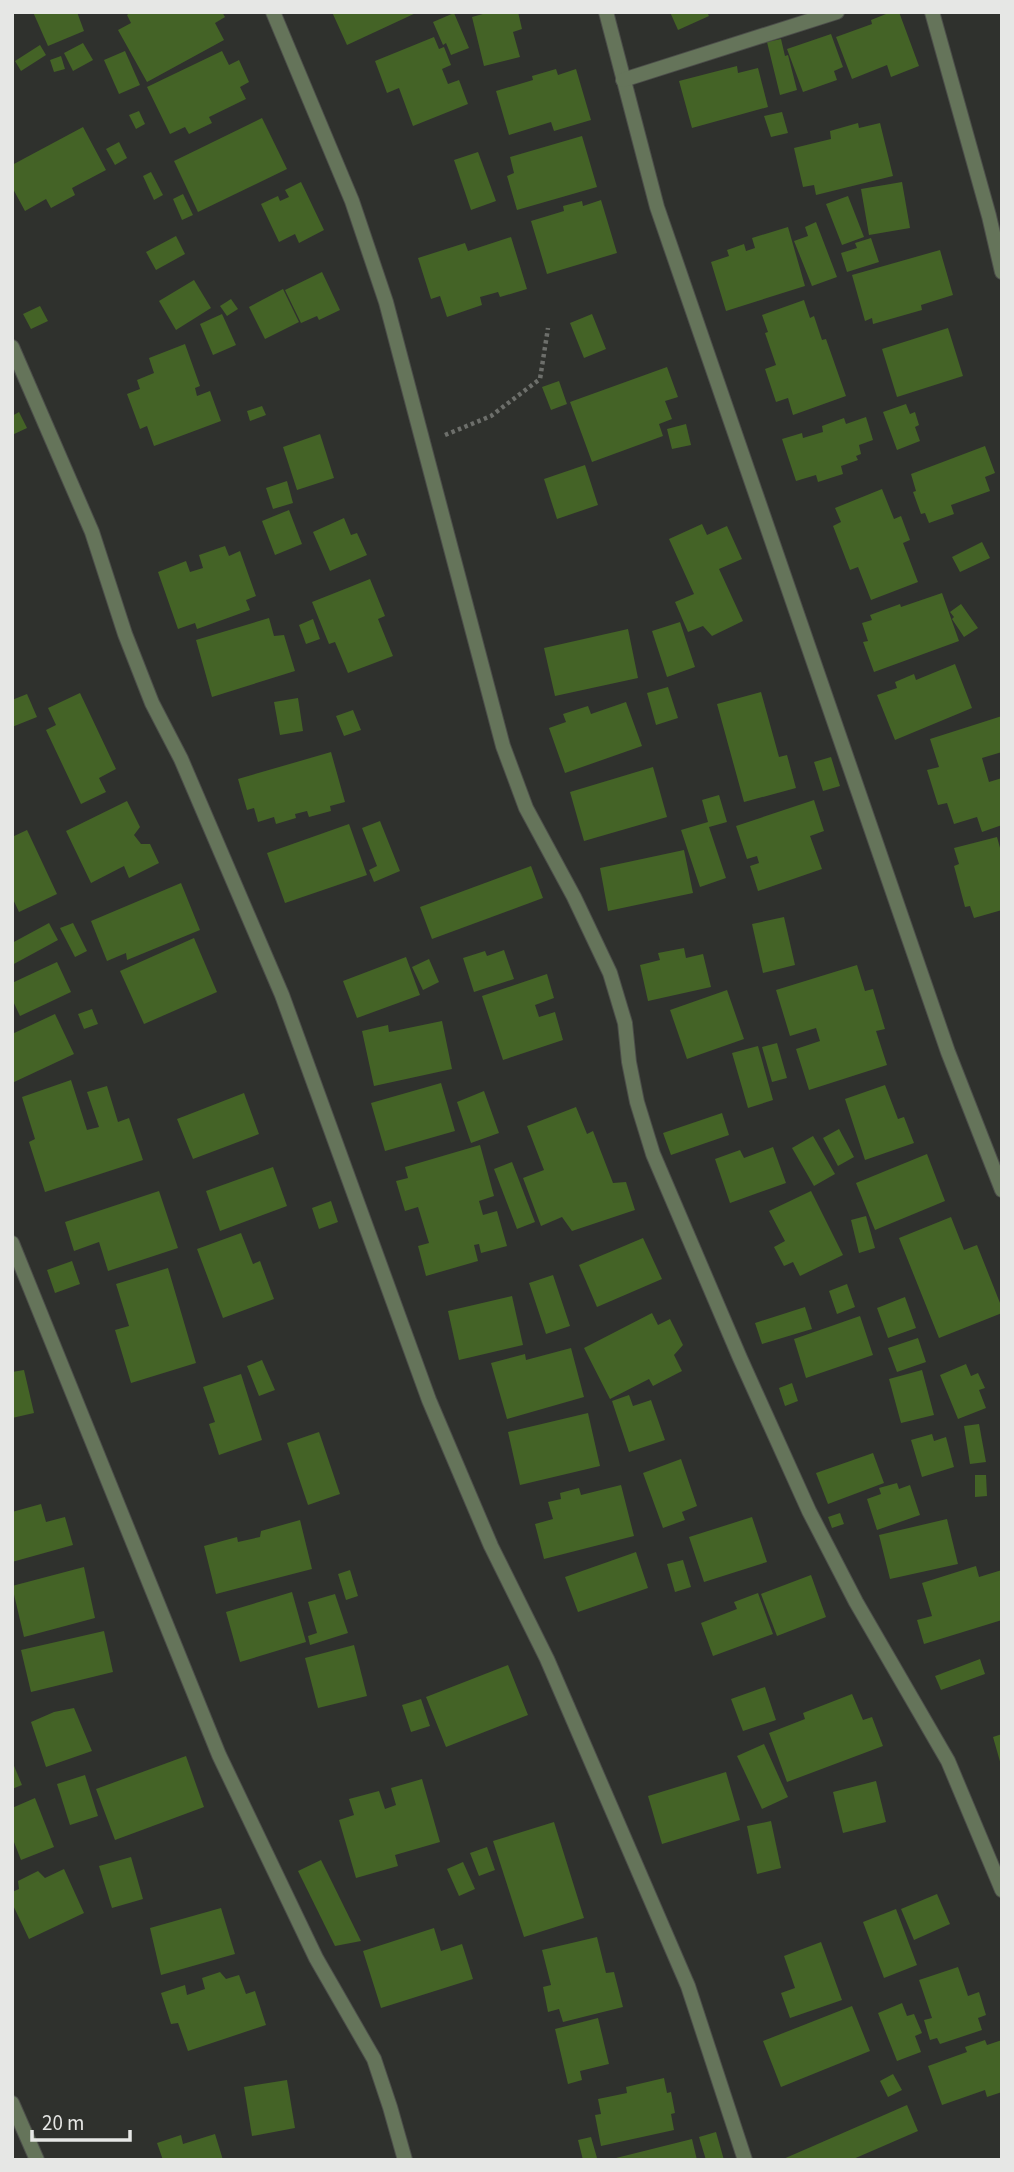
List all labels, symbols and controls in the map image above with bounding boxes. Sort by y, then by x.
scale bar [32,2098,130,2142]
text: 20 m [42,2108,84,2138]

